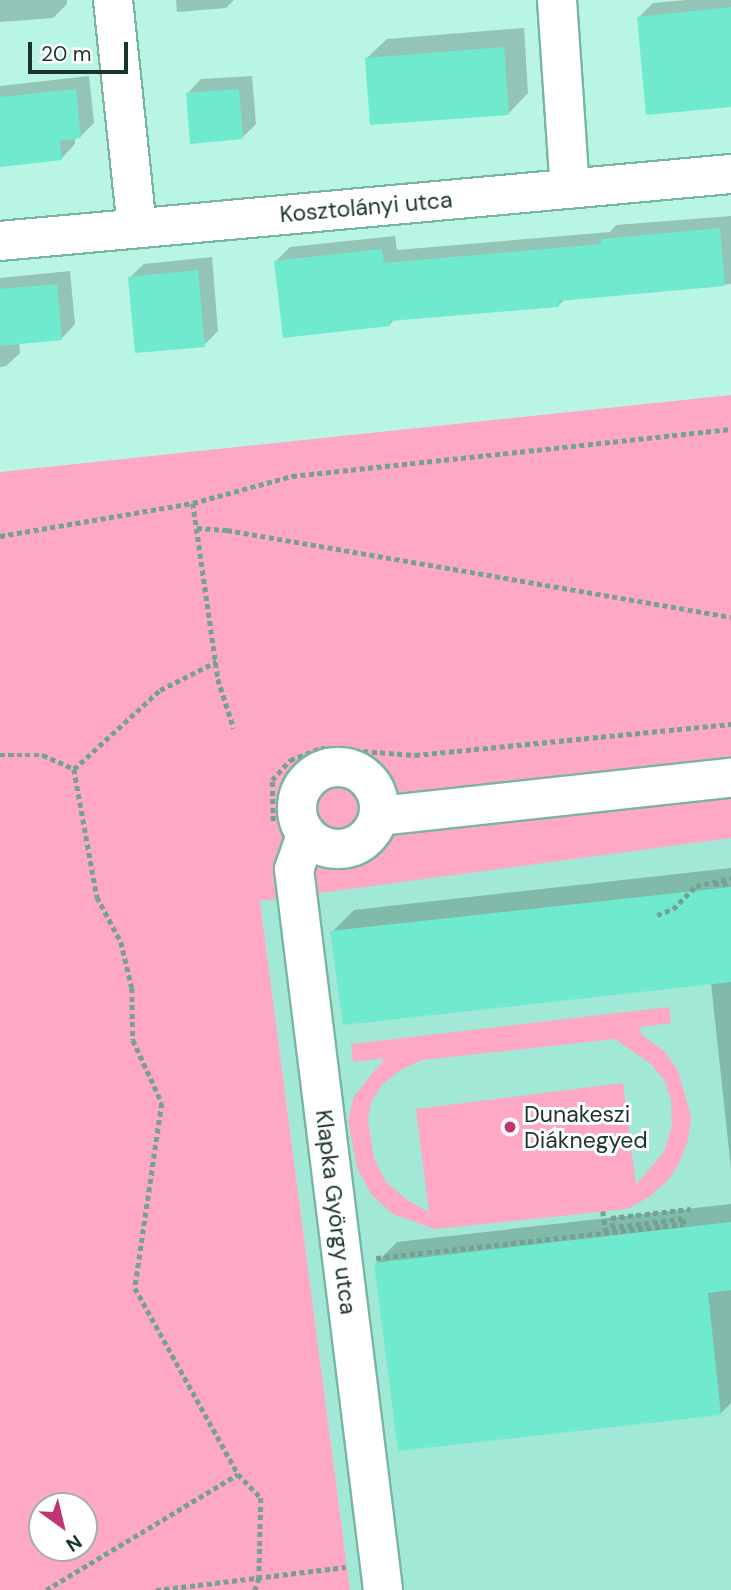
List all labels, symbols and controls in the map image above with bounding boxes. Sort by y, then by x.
scale bar [32,28,131,72]
text: 20 m [41,40,92,68]
street label: Kosztolányi utca [279,186,453,228]
place label: Dunakeszi Diáknegyed [524,1100,648,1154]
street label: Klapka György utca [310,1108,362,1316]
marker: Dunakeszi Diáknegyed [502,1119,518,1135]
north arrow [28,1492,98,1562]
text: N [61,1529,87,1557]

